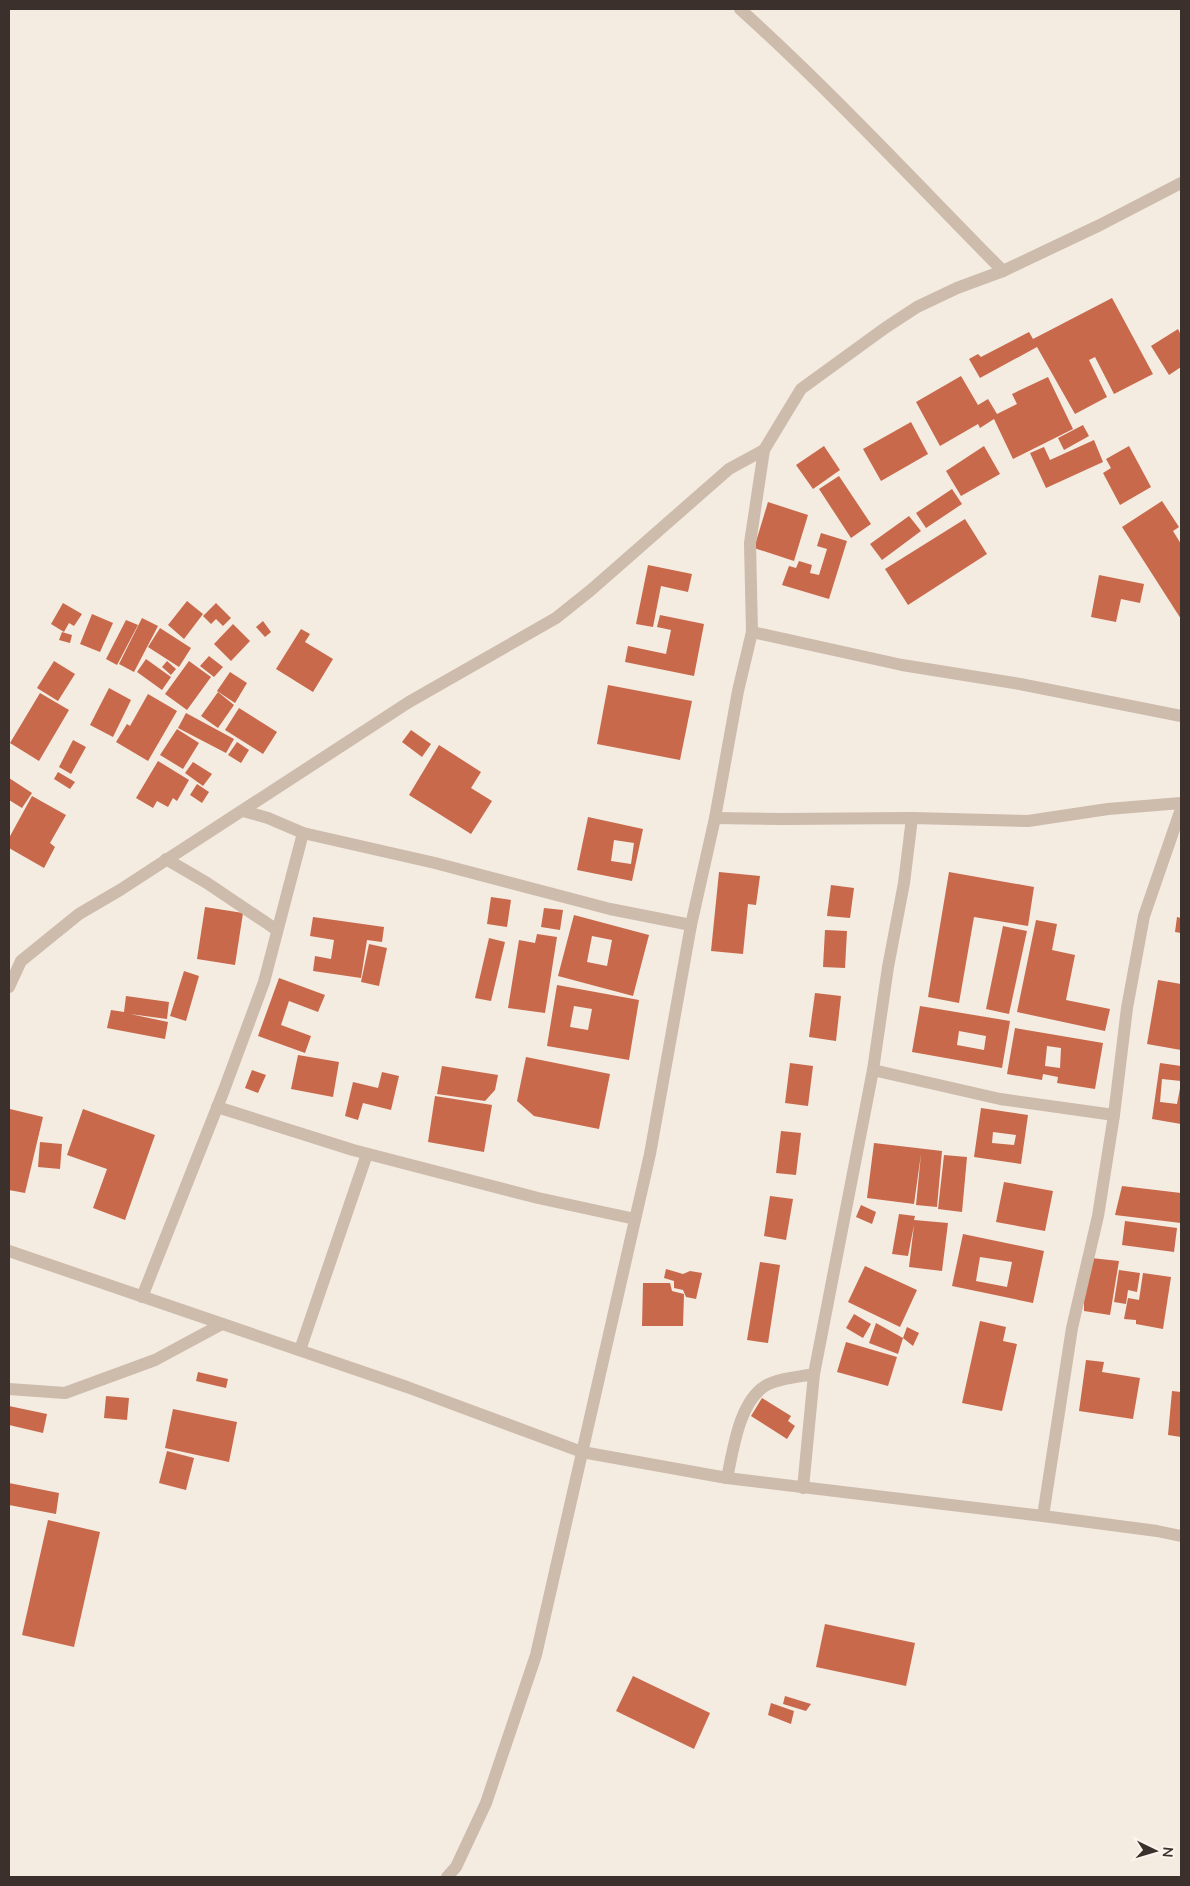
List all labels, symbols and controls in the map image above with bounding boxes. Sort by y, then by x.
north arrow [1130,1826,1180,1876]
text: N [1159,1846,1177,1858]

